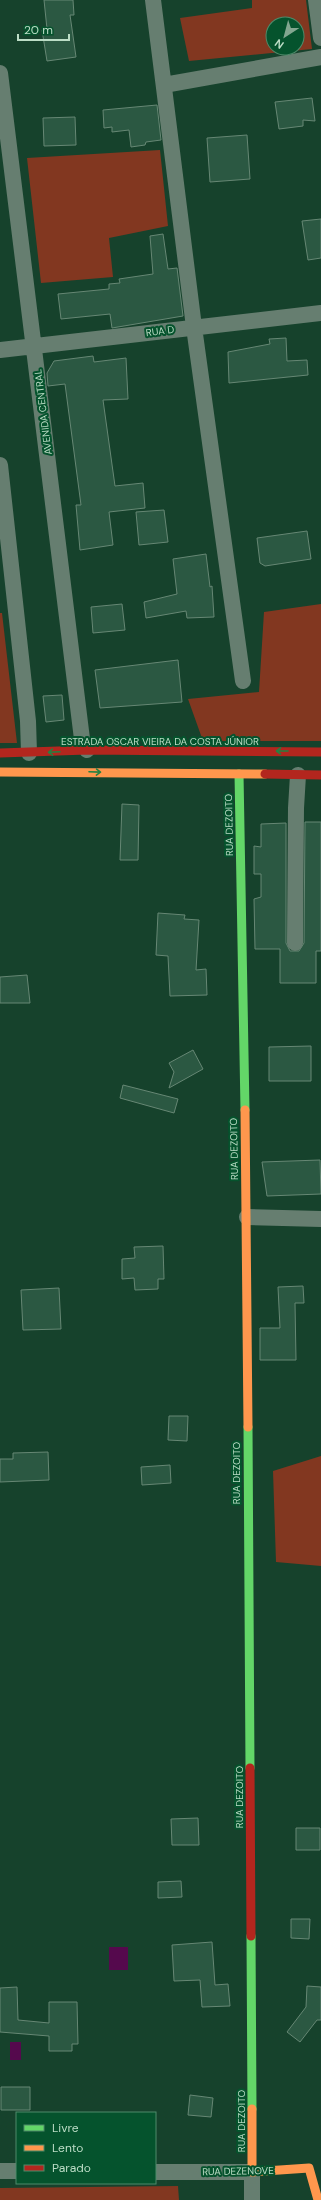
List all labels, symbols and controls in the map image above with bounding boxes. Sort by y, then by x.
scale bar [18,16,69,42]
north arrow [265,16,305,56]
text: 20 m [24,22,53,38]
text: N [272,36,286,52]
street label: RUA D [145,323,175,339]
street label: AVENIDA CENTRAL [31,368,55,456]
street label: ESTRADA OSCAR VIEIRA DA COSTA JÚNIOR [61,735,259,748]
one-way arrow [48,748,61,756]
one-way arrow [276,748,289,755]
one-way arrow [88,768,101,776]
street label: RUA DEZOITO [222,793,236,856]
street label: RUA DEZOITO [227,1117,241,1180]
street label: RUA DEZOITO [230,1442,243,1504]
street label: RUA DEZOITO [233,1766,246,1828]
street label: RUA DEZOITO [235,2090,248,2152]
legend [16,2112,156,2184]
text: Livre [52,2120,79,2136]
text: Lento [52,2140,83,2156]
text: Parado [52,2160,91,2176]
street label: RUA DEZENOVE [202,2164,274,2178]

